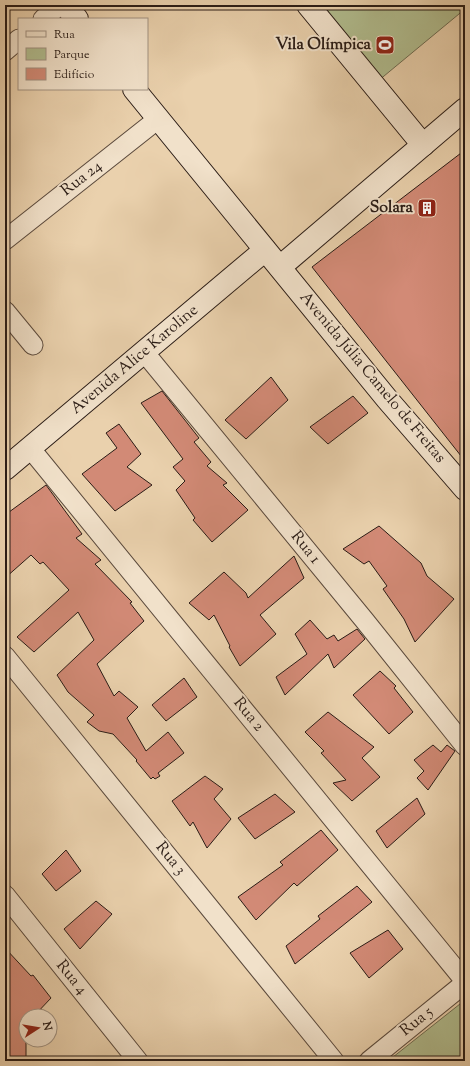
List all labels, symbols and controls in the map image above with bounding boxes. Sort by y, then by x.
legend [18,18,148,90]
text: Rua [54,26,75,44]
place label: Vila Olímpica [276,34,372,57]
sports icon: Vila Olímpica [374,34,396,56]
text: Parque [54,46,90,64]
text: Edifício [54,66,95,84]
street label: Rua 24 [57,156,107,202]
place label: Solara [370,197,414,220]
building icon: Solara [416,197,438,219]
street label: Avenida Júlia Camelo de Freitas [293,287,451,469]
street label: Avenida Alice Karoline [66,300,204,420]
street label: Rua 1 [285,527,326,570]
street label: Rua 2 [227,693,269,738]
street label: Rua 3 [149,837,191,881]
street label: Rua 4 [50,956,92,1000]
street label: Rua 5 [396,1001,439,1042]
north arrow [18,1008,58,1048]
text: N [38,1019,56,1032]

